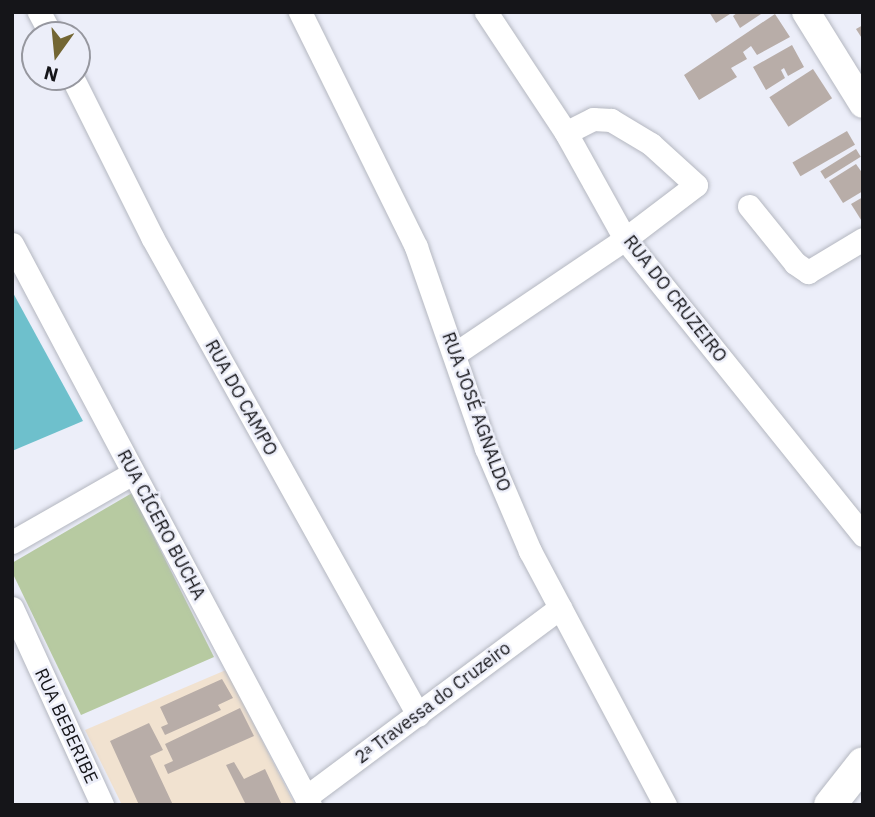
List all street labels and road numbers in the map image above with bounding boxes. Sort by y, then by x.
street label: RUA DO CRUZEIRO [619,231,731,367]
street label: RUA JOSÉ AGNALDO [437,329,515,495]
street label: RUA DO CAMPO [200,336,282,460]
street label: RUA CÍCERO BUCHA [112,446,210,604]
street label: 2ᵃ Travessa do Cruzeiro [351,637,515,769]
street label: RUA BEBERIBE [30,665,102,787]

